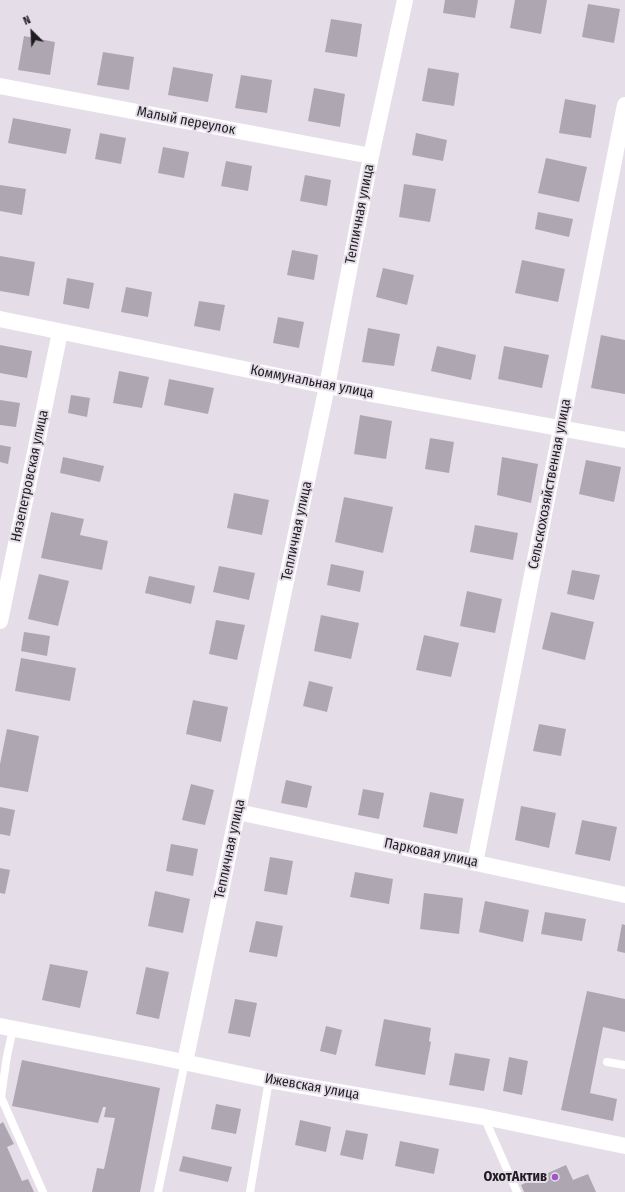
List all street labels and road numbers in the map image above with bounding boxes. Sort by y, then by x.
street label: Малый переулок [135,103,237,139]
street label: Тепличная улица [342,163,378,265]
street label: Коммунальная улица [249,362,375,402]
street label: Сельскохозяйственная улица [525,397,575,571]
street label: Нязепетровская улица [8,408,52,544]
street label: Тепличная улица [278,480,316,582]
street label: Тепличная улица [211,798,249,900]
street label: Парковая улица [382,835,480,871]
street label: Ижевская улица [263,1070,361,1104]

